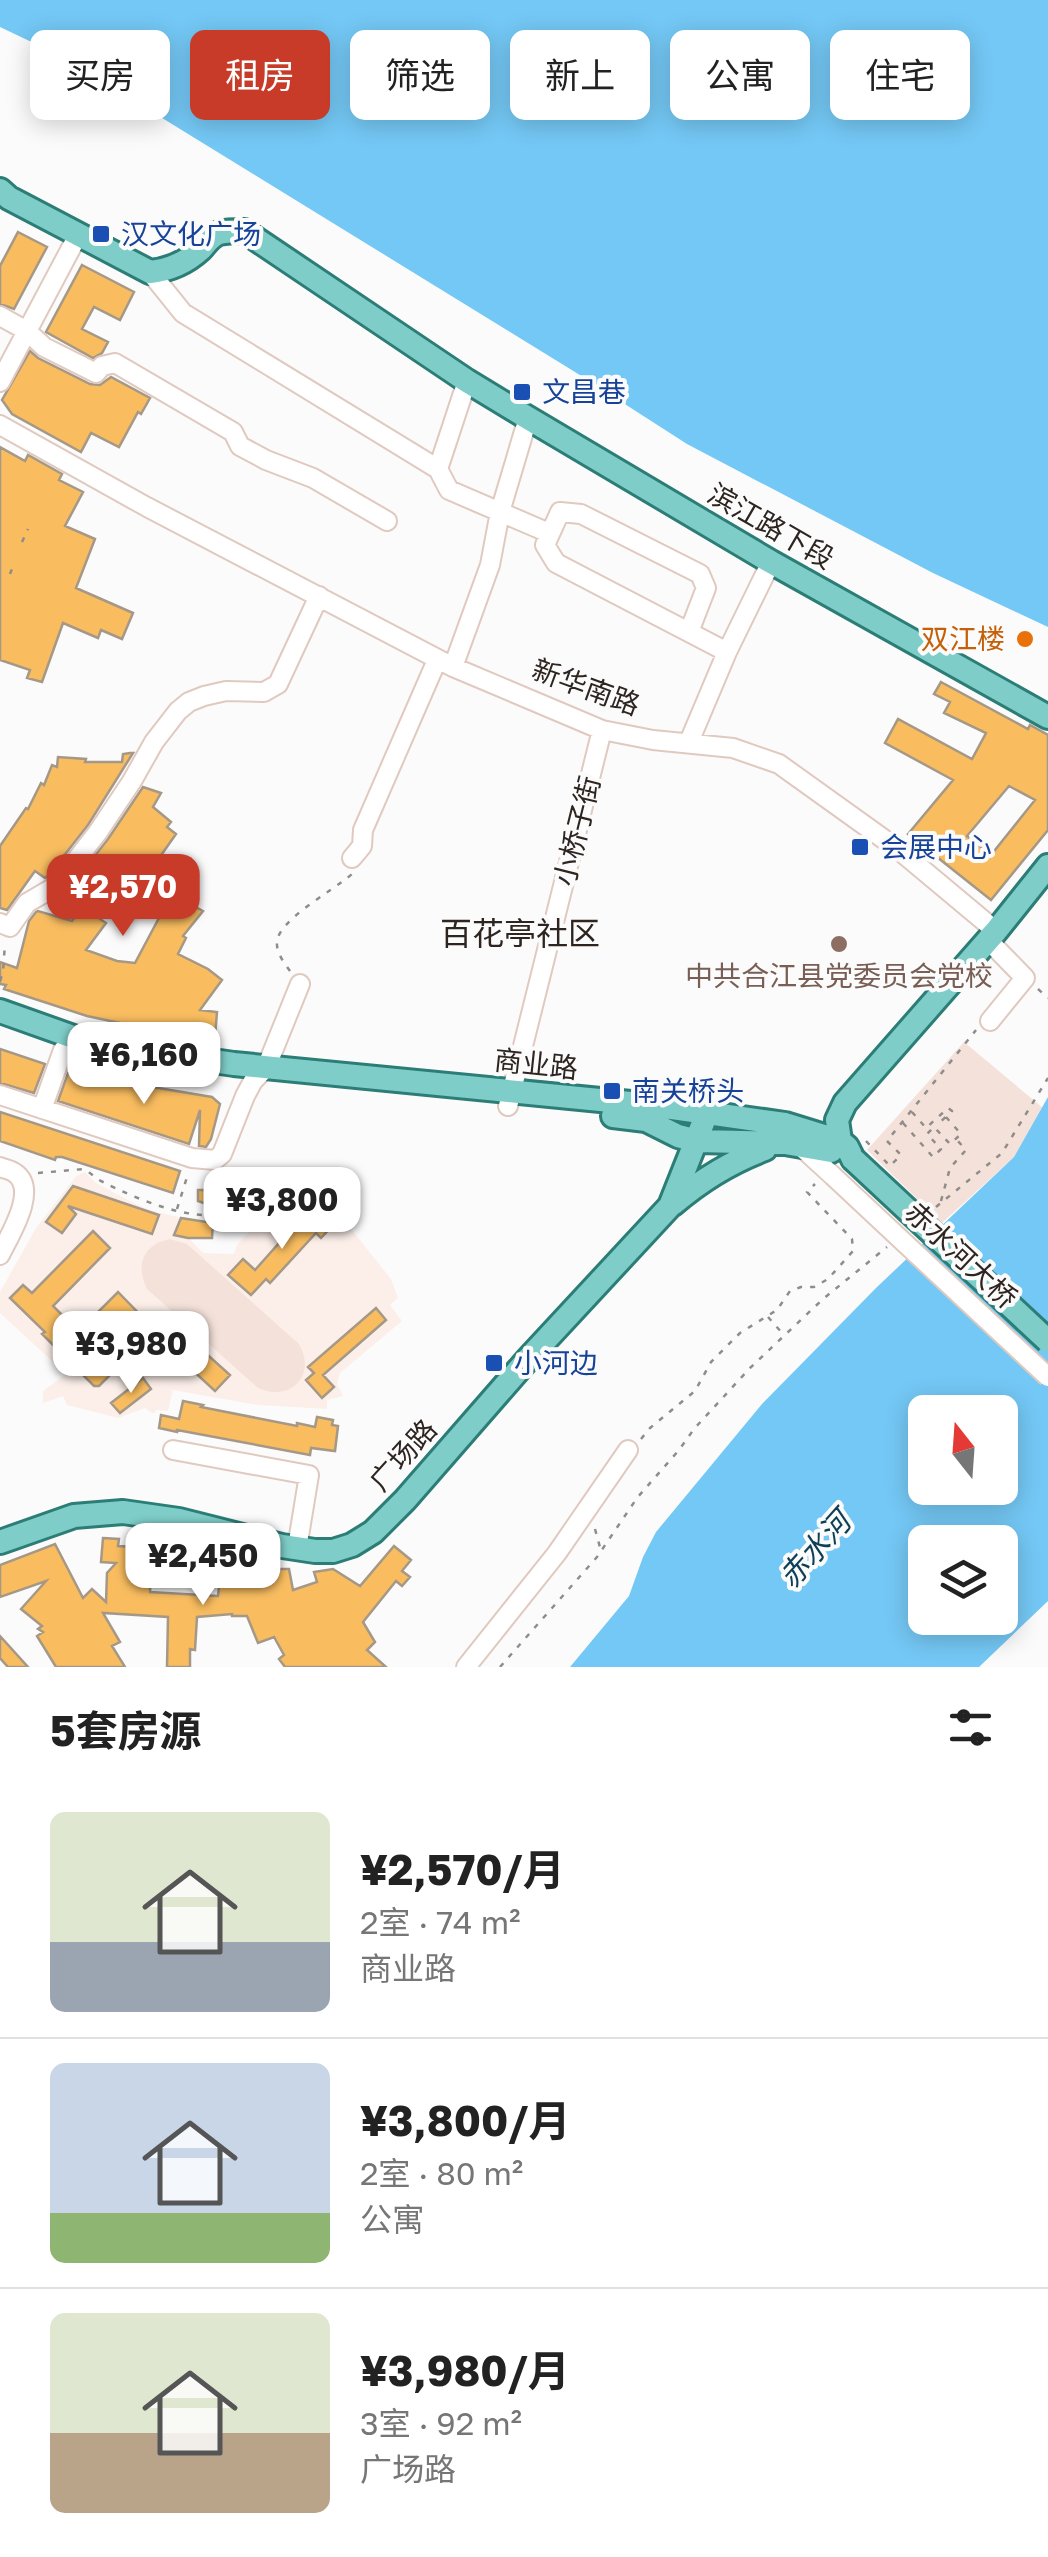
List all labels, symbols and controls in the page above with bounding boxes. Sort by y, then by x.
chip: 买房 [30,30,170,120]
chip: 租房 [190,30,330,120]
chip: 筛选 [350,30,490,120]
chip: 新上 [510,30,650,120]
chip: 公寓 [670,30,810,120]
chip: 住宅 [830,30,970,120]
place label: 汉文化广场 [121,217,261,250]
marker: 汉文化广场 [90,223,112,245]
place label: 文昌巷 [542,375,626,408]
marker: 文昌巷 [511,381,533,403]
street label: 滨江路下段 [702,476,840,575]
place label: 双江楼 [921,622,1005,655]
marker: 双江楼 [1014,628,1036,650]
street label: 新华南路 [528,652,644,721]
street label: 小桥子街 [547,773,606,889]
place label: 会展中心 [880,830,992,863]
marker: 会展中心 [849,836,871,858]
pin: ¥2,570 [42,854,204,939]
text: ¥2,570 [69,867,177,905]
district label: 百花亭社区 [440,914,600,952]
marker: 中共合江县党委员会党校 [828,933,850,955]
place label: 中共合江县党委员会党校 [685,959,993,992]
pin: ¥6,160 [63,1022,225,1107]
text: ¥6,160 [89,1035,199,1073]
street label: 商业路 [493,1043,580,1084]
place label: 南关桥头 [632,1074,744,1107]
marker: 南关桥头 [601,1080,623,1102]
pin: ¥3,800 [201,1167,363,1252]
text: ¥3,800 [226,1180,338,1218]
street label: 赤水河大桥 [899,1195,1024,1314]
pin: ¥3,980 [50,1311,212,1396]
text: ¥3,980 [75,1324,187,1362]
place label: 小河边 [514,1346,598,1379]
marker: 小河边 [483,1352,505,1374]
north arrow [908,1395,1018,1505]
map controls [908,1395,1018,1635]
street label: 广场路 [362,1412,443,1497]
water label: 赤水河 [771,1500,861,1595]
pin: ¥2,450 [122,1523,284,1608]
button: layers [908,1525,1018,1635]
text: ¥2,450 [147,1536,259,1574]
icon: filters [943,1700,998,1755]
text: 5套房源 [50,1705,202,1755]
text: ¥2,570/月 [360,1844,565,1894]
icon: home [130,1852,250,1972]
text: 2室 · 74 m² [360,1903,520,1941]
text: 商业路 [360,1949,456,1987]
text: ¥3,800/月 [360,2095,570,2145]
icon: home [130,2103,250,2223]
text: 2室 · 80 m² [360,2154,523,2192]
text: 公寓 [360,2200,424,2238]
text: ¥3,980/月 [360,2345,570,2395]
icon: home [130,2353,250,2473]
text: 3室 · 92 m² [360,2404,522,2442]
text: 广场路 [360,2450,456,2488]

